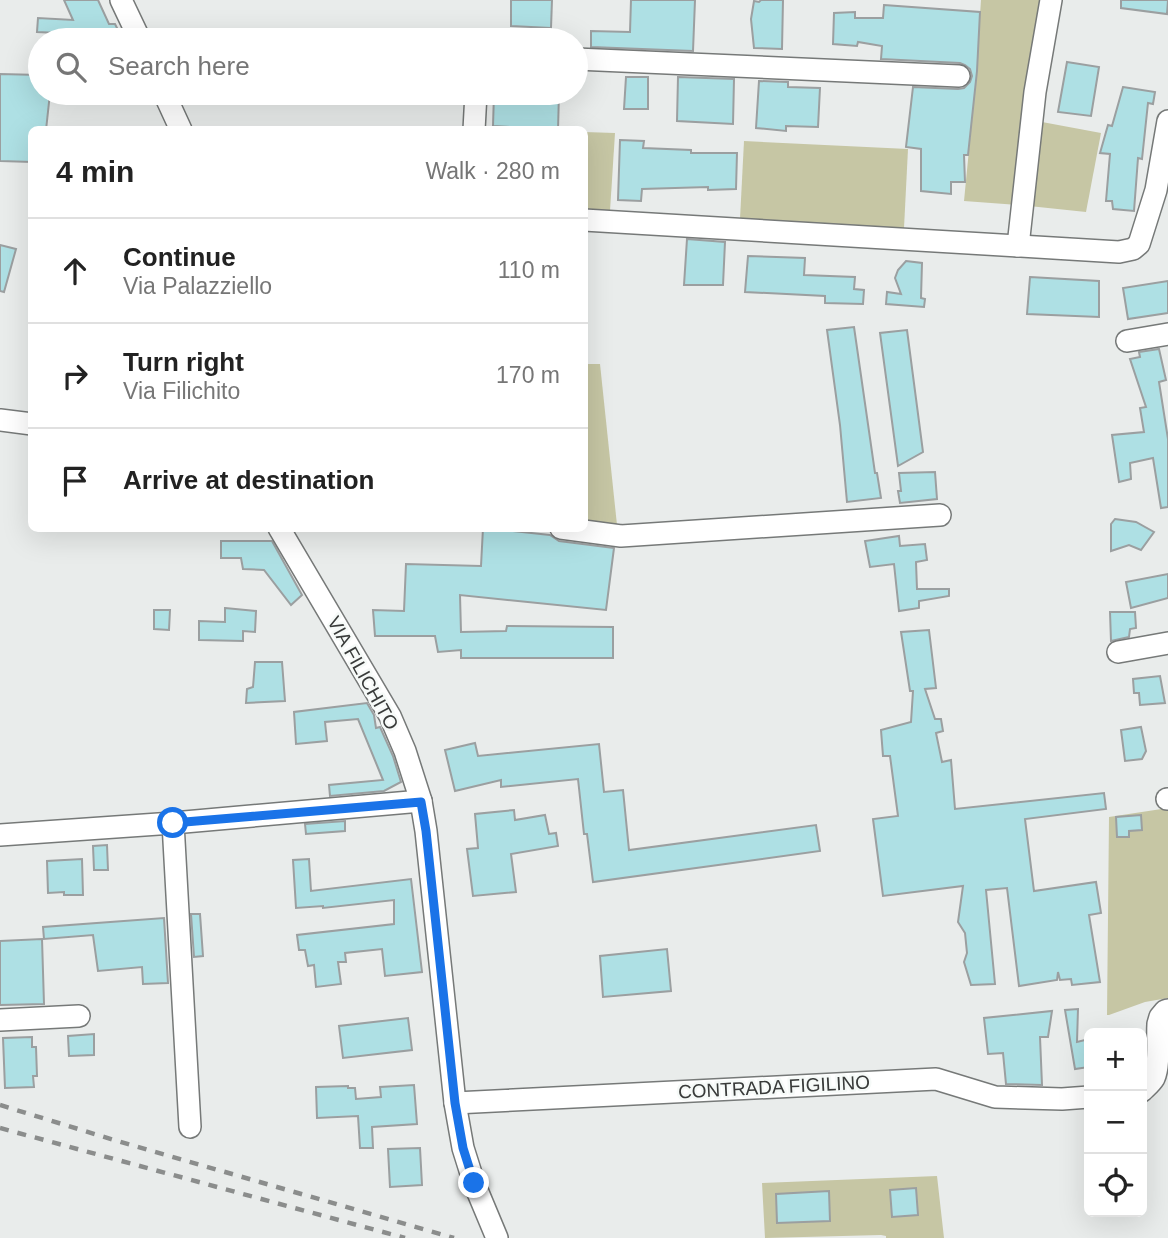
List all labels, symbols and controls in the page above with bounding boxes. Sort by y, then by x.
search box [28,28,588,105]
icon: search [52,48,90,86]
text: Search here [108,51,250,81]
text: 4 min [56,155,134,188]
text: Walk · 280 m [425,158,560,184]
text: Continue [123,242,236,272]
icon: ahead [56,252,94,290]
text: 110 m [498,257,560,283]
text: Via Palazziello [123,273,272,299]
text: Turn right [123,347,244,377]
icon: right [56,357,94,395]
text: 170 m [496,362,560,388]
text: Via Filichito [123,378,240,404]
icon: arrive [56,462,94,500]
text: Arrive at destination [123,465,374,495]
street label: VIA FILICHITO [323,613,403,733]
route start [157,807,188,838]
map controls [1084,1028,1147,1217]
button: + [1084,1028,1147,1091]
street label: CONTRADA FIGILINO [678,1071,870,1103]
button: − [1084,1091,1147,1154]
button: locate [1084,1154,1147,1217]
route end [458,1167,489,1198]

